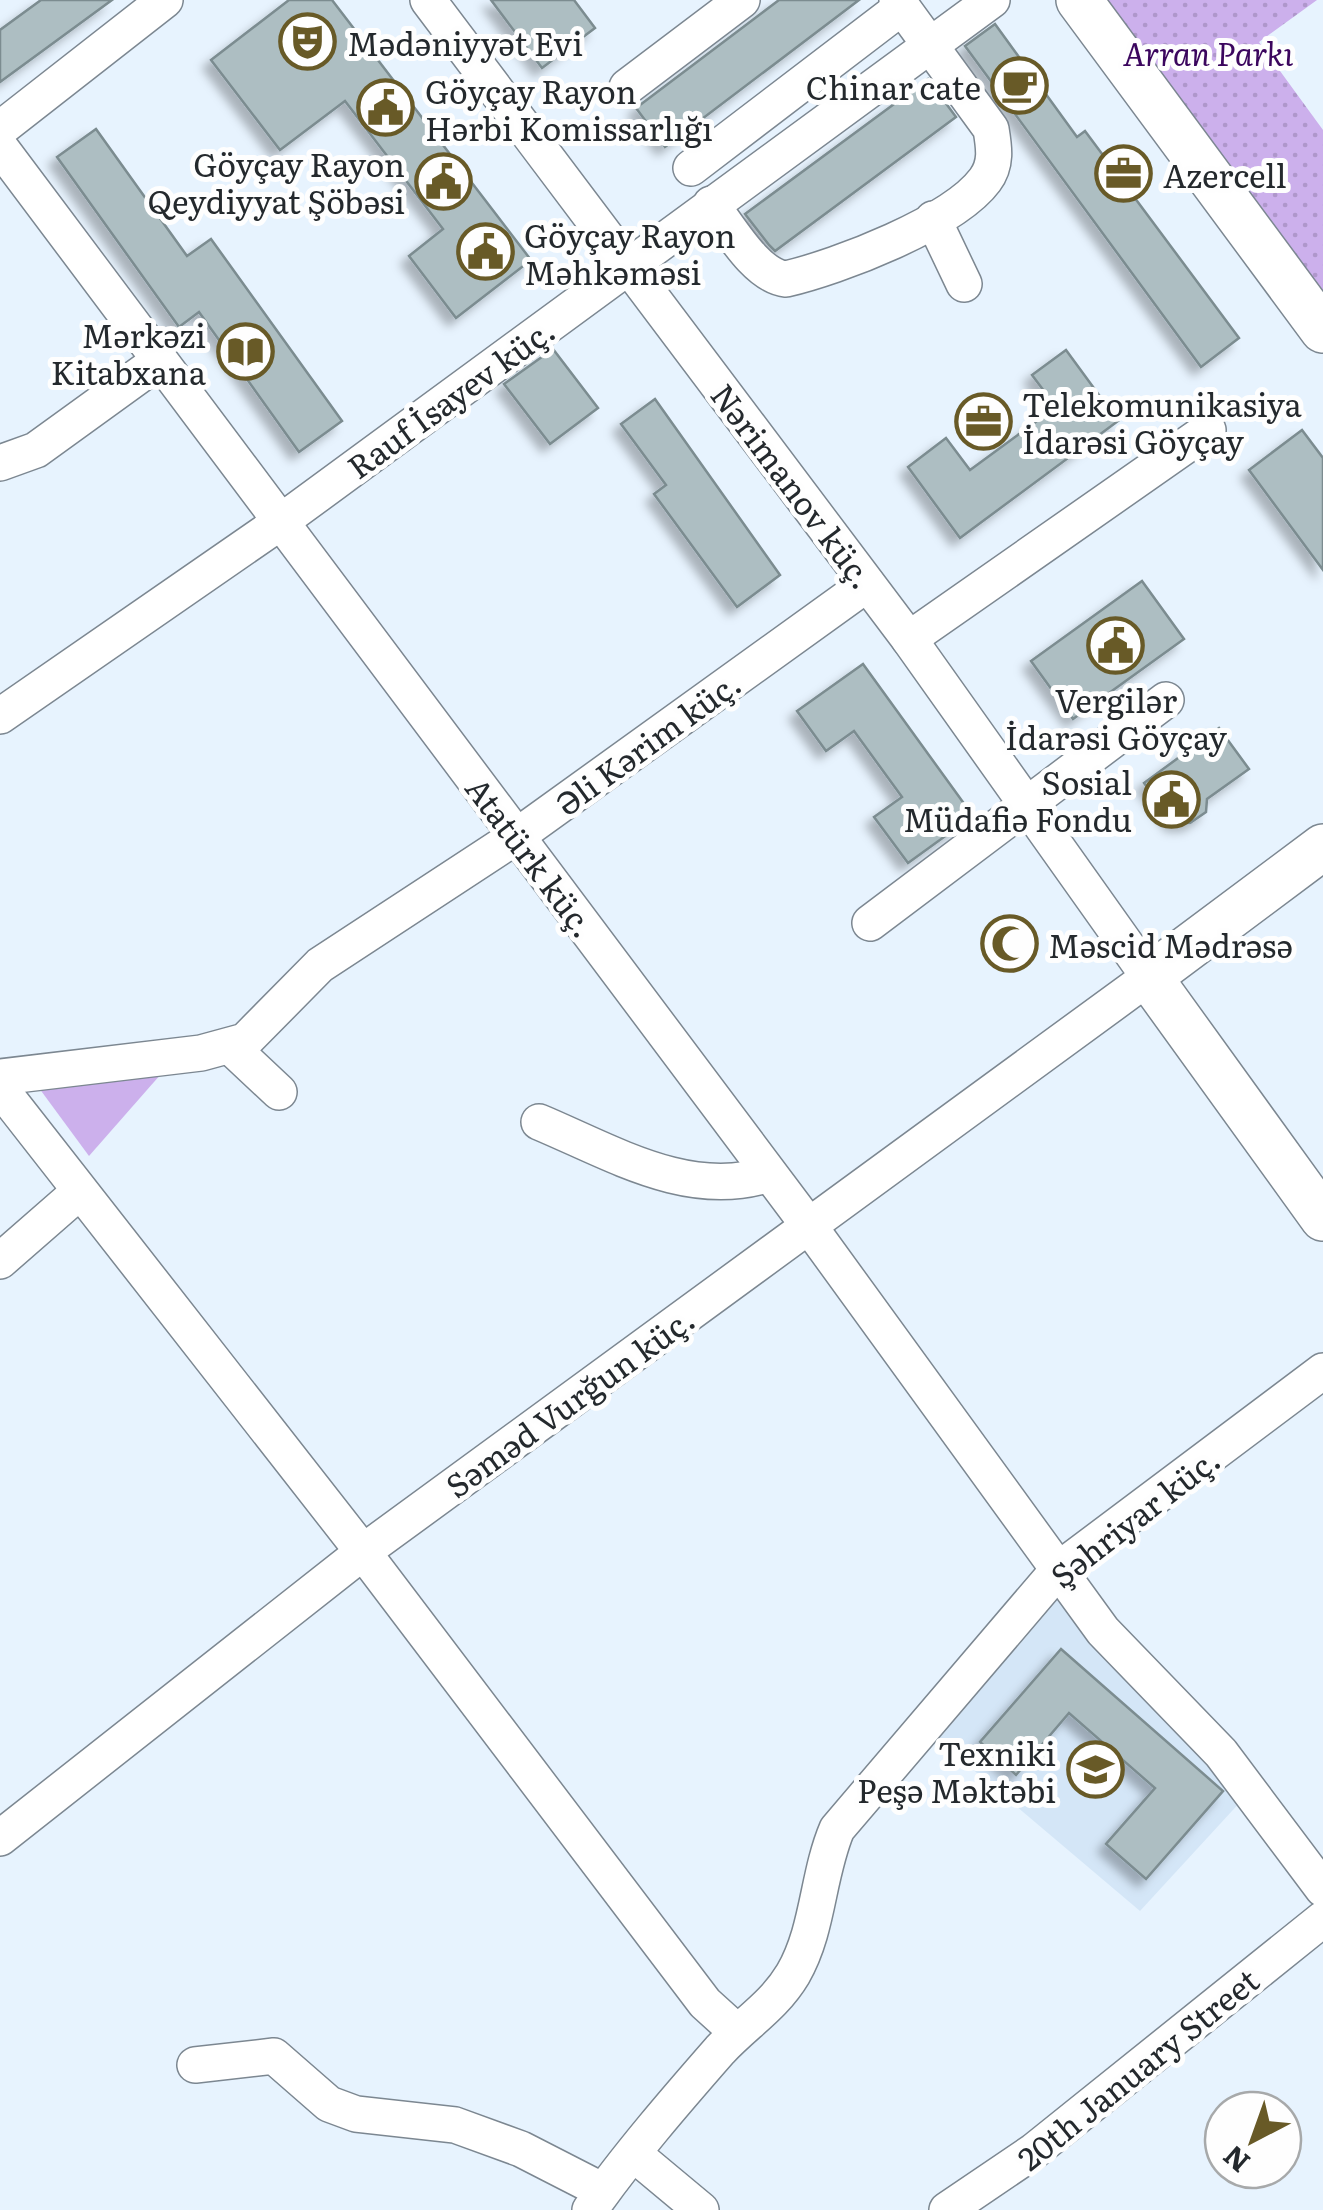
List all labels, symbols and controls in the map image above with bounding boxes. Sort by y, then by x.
theatre icon: Mədəniyyət Evi [278,12,338,72]
place label: Mədəniyyət Evi [347,18,583,66]
park label: Arran Parkı [1123,28,1294,76]
cafe icon: Chinar cate [990,56,1050,116]
place label: Chinar cate [806,62,981,110]
place label: Göyçay Rayon Hərbi Komissarlığı [425,66,713,151]
public building icon: Göyçay Rayon Hərbi Komissarlığı [356,78,416,138]
place label: Göyçay Rayon Qeydiyyat Şöbəsi [148,139,405,224]
office icon: Azercell [1094,144,1154,204]
place label: Azercell [1163,150,1287,198]
public building icon: Göyçay Rayon Qeydiyyat Şöbəsi [414,151,474,211]
place label: Göyçay Rayon Məhkəməsi [524,210,736,295]
public building icon: Göyçay Rayon Məhkəməsi [455,222,515,282]
street label: Rauf İsayev küç. [336,305,564,489]
place label: Mərkəzi Kitabxana [51,310,207,395]
library icon: Mərkəzi Kitabxana [215,322,275,382]
street label: Nərimanov küç. [701,372,887,598]
place label: Telekomunikasiya İdarəsi Göyçay [1022,379,1303,464]
office icon: Telekomunikasiya İdarəsi Göyçay [953,391,1013,451]
public building icon: Vergilər İdarəsi Göyçay [1086,615,1146,675]
street label: Əli Kərim küç. [544,658,750,826]
place label: Vergilər İdarəsi Göyçay [1005,675,1227,760]
place label: Sosial Müdafiə Fondu [903,757,1132,842]
street label: Atatürk küç. [456,766,608,946]
public building icon: Sosial Müdafiə Fondu [1141,769,1201,829]
mosque icon: Məscid Mədrəsə [979,914,1039,974]
place label: Məscid Mədrəsə [1048,920,1293,968]
street label: Səməd Vurğun küç. [434,1294,704,1508]
street label: Şəhriyar küç. [1039,1434,1229,1598]
place label: Texniki Peşə Məktəbi [857,1728,1056,1813]
school or university icon: Texniki Peşə Məktəbi [1065,1740,1125,1800]
street label: 20th January Street [1006,1956,1268,2180]
north arrow [1203,2090,1303,2190]
text: N [1213,2137,1258,2184]

